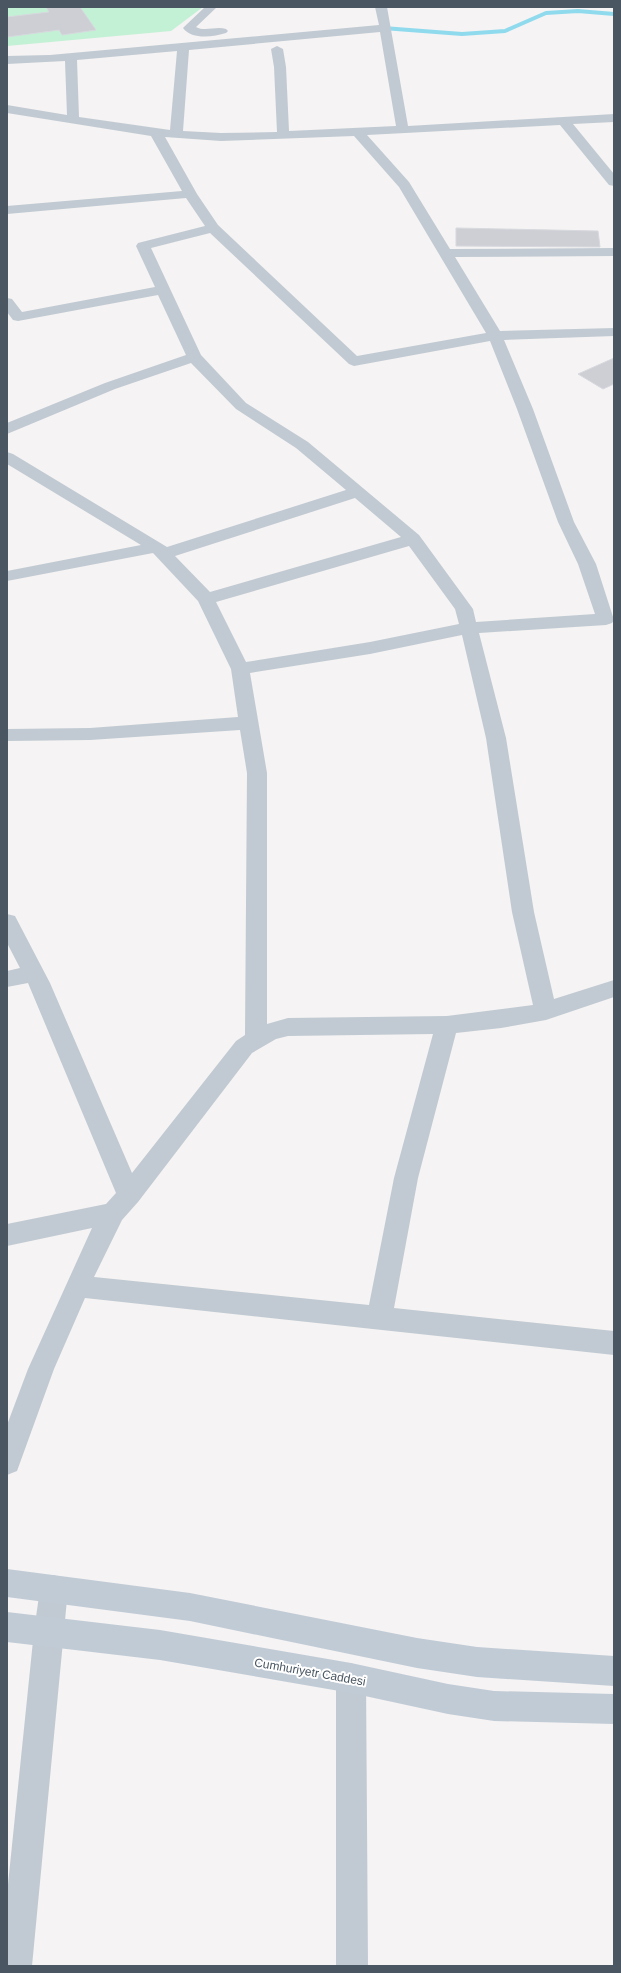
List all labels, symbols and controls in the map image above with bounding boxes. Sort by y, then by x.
street label: Cumhuriyetr Caddesi [253,1655,367,1689]

